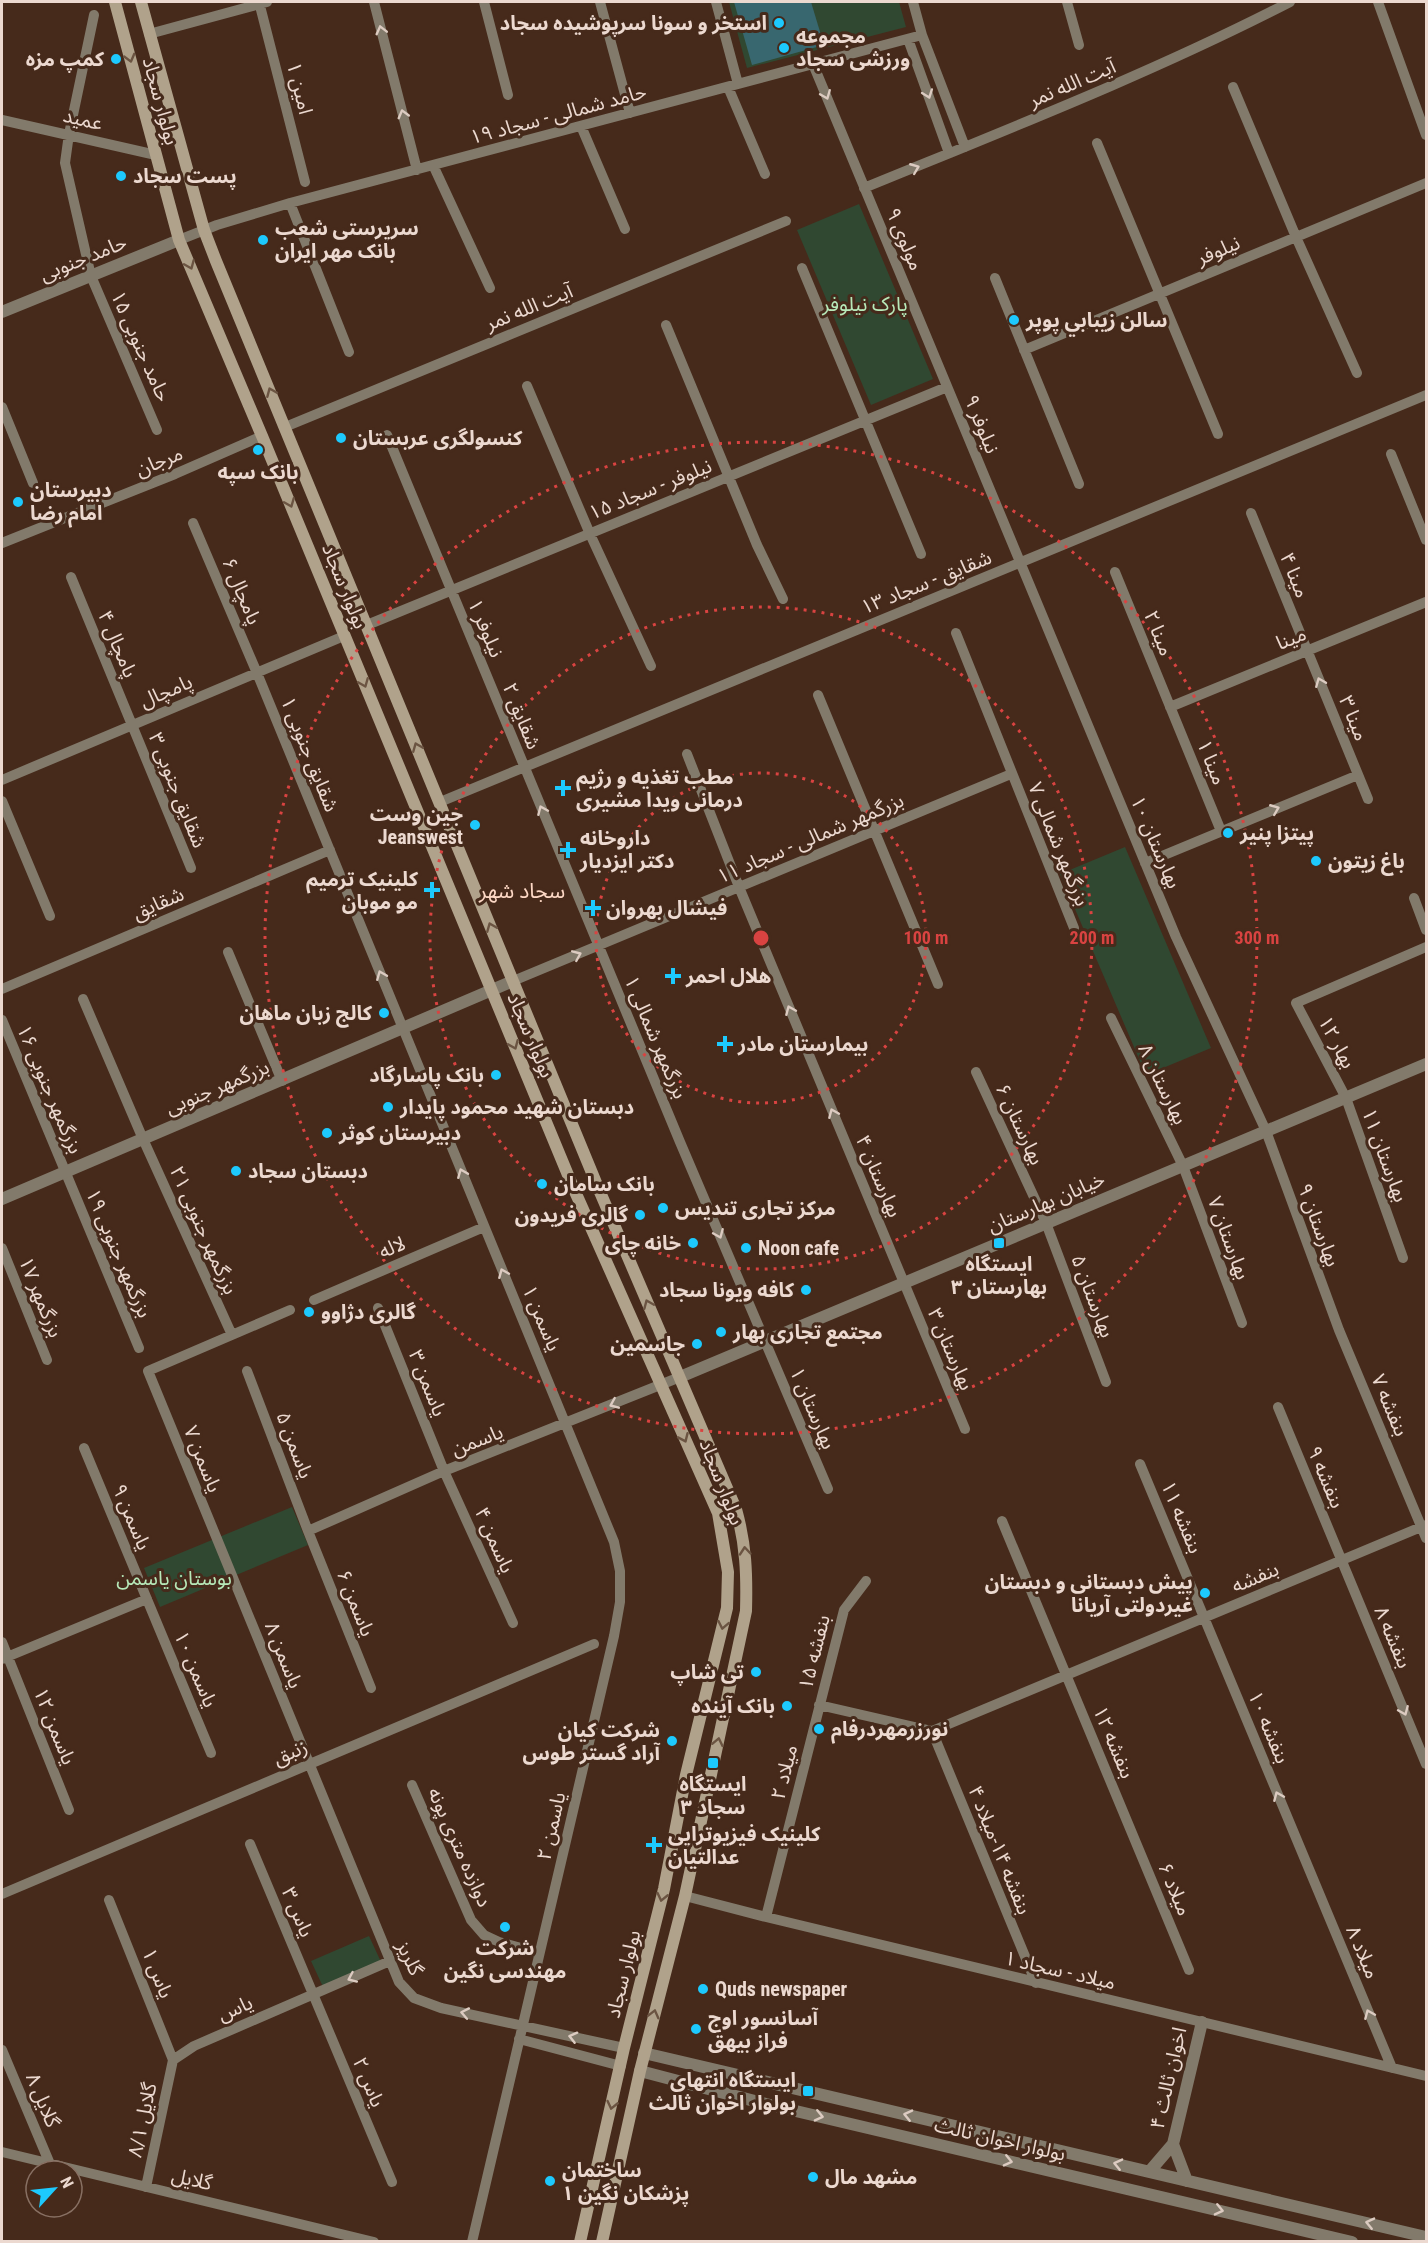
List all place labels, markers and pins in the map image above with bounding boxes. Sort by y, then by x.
place label: استخر و سونا سرپوشیده سجاد [500,11,767,37]
marker: استخر و سونا سرپوشیده سجاد [772,16,786,30]
place label: مجموعه ورزشی سجاد [796,24,910,71]
marker: مجموعه ورزشی سجاد [777,41,791,55]
place label: کمپ مزه [26,47,105,73]
marker: کمپ مزه [109,52,123,66]
place label: پست سجاد [133,164,237,190]
marker: پست سجاد [114,169,128,183]
place label: سرپرستی شعب بانک مهر ایران [275,216,419,263]
marker: سرپرستی شعب بانک مهر ایران [256,233,270,247]
place label: سالن زيبابي پوپر [1025,308,1168,337]
marker: سالن زيبابي پوپر [1007,313,1021,327]
place label: کنسولگری عربستان [353,426,523,450]
marker: کنسولگری عربستان [334,431,348,445]
marker: بانک سپه [251,443,265,457]
place label: بانک سپه [218,460,299,486]
place label: دبیرستان امام رضا [30,478,112,528]
marker: دبیرستان امام رضا [11,495,25,509]
place label: مطب تغذیه و رژیم درمانی ویدا مشیری [576,765,743,812]
marker: مطب تغذیه و رژیم درمانی ویدا مشیری [554,779,572,797]
place label: جین وست Jeanswest [370,802,463,849]
marker: جین وست Jeanswest [468,818,482,832]
place label: پیتزا پنیر [1239,821,1314,847]
place label: داروخانه دکتر ایزدیار [579,826,674,873]
marker: پیتزا پنیر [1221,826,1235,840]
marker: داروخانه دکتر ایزدیار [561,843,575,857]
place label: باغ زیتون [1328,849,1405,876]
marker: باغ زیتون [1309,854,1323,868]
place label: کلینیک ترمیم مو موبان [306,867,419,914]
marker: کلینیک ترمیم مو موبان [423,881,441,899]
place label: فیشال بهروان [606,896,727,920]
marker: فیشال بهروان [584,899,602,917]
centre of rings [751,928,771,948]
place label: هلال احمر [685,964,772,988]
marker: هلال احمر [664,967,682,985]
place label: کالج زبان ماهان [240,1001,373,1028]
marker: کالج زبان ماهان [377,1006,391,1020]
place label: بیمارستان مادر [737,1032,868,1056]
marker: بیمارستان مادر [716,1035,734,1053]
place label: بانک پاسارگاد [369,1063,484,1089]
marker: بانک پاسارگاد [489,1068,503,1082]
place label: دبستان شهید محمود پایدار [399,1095,634,1121]
marker: دبستان شهید محمود پایدار [381,1100,395,1114]
place label: دبیرستان کوثر [338,1121,461,1145]
marker: دبیرستان کوثر [320,1126,334,1140]
place label: دبستان سجاد [248,1159,368,1183]
marker: دبستان سجاد [229,1164,243,1178]
place label: بانک سامان [554,1172,655,1196]
marker: بانک سامان [535,1177,549,1191]
place label: مرکز تجاری تندیس [675,1196,836,1220]
marker: مرکز تجاری تندیس [656,1201,670,1215]
place label: گالری فریدون [515,1203,629,1227]
marker: گالری فریدون [633,1208,647,1222]
place label: خانه چای [605,1231,681,1257]
marker: خانه چای [686,1236,700,1250]
place label: Noon cafe [758,1236,839,1260]
marker: ایستگاه بهارستان ۳ [992,1236,1006,1250]
marker: Noon cafe [739,1241,753,1255]
place label: ایستگاه بهارستان ۳ [951,1252,1047,1299]
place label: کافه ویونا سجاد [659,1278,795,1302]
marker: کافه ویونا سجاد [799,1283,813,1297]
place label: گالری دژاوو [321,1300,417,1324]
marker: گالری دژاوو [302,1305,316,1319]
place label: مجتمع تجاری بهار [732,1320,883,1347]
marker: مجتمع تجاری بهار [714,1325,728,1339]
place label: جاسمین [610,1332,685,1356]
marker: جاسمین [690,1337,704,1351]
place label: پیش دبستانی و دبستان غیردولتی آریانا [985,1570,1193,1617]
marker: پیش دبستانی و دبستان غیردولتی آریانا [1198,1586,1212,1600]
place label: تی شاپ [670,1660,744,1686]
marker: تی شاپ [749,1665,763,1679]
place label: بانک آینده [691,1694,775,1718]
marker: بانک آینده [780,1699,794,1713]
place label: نورزرمهردرفام [831,1717,948,1744]
place label: شرکت کیان آراد گستر طوس [523,1718,661,1765]
marker: نورزرمهردرفام [812,1722,826,1736]
marker: شرکت کیان آراد گستر طوس [665,1734,679,1748]
marker: ایستگاه سجاد ۳ [706,1756,720,1770]
place label: ایستگاه سجاد ۳ [679,1772,747,1819]
place label: کلینیک فیزیوتراپی عدالتیان [668,1822,821,1869]
marker: کلینیک فیزیوتراپی عدالتیان [645,1836,663,1854]
marker: شرکت مهندسی نگین [498,1920,512,1934]
place label: شرکت مهندسی نگین [444,1936,566,1983]
place label: Quds newspaper [715,1977,847,2001]
marker: Quds newspaper [696,1982,710,1996]
place label: آسانسور اوج فراز بیهق [708,2006,818,2053]
marker: آسانسور اوج فراز بیهق [689,2022,703,2036]
place label: ایستگاه انتهای بولوار اخوان ثالث [649,2068,796,2115]
marker: ایستگاه انتهای بولوار اخوان ثالث [801,2084,815,2098]
place label: ساختمان پزشکان نگین ۱ [562,2158,689,2207]
place label: مشهد مال [825,2165,917,2189]
marker: مشهد مال [806,2170,820,2184]
marker: ساختمان پزشکان نگین ۱ [543,2174,557,2188]

